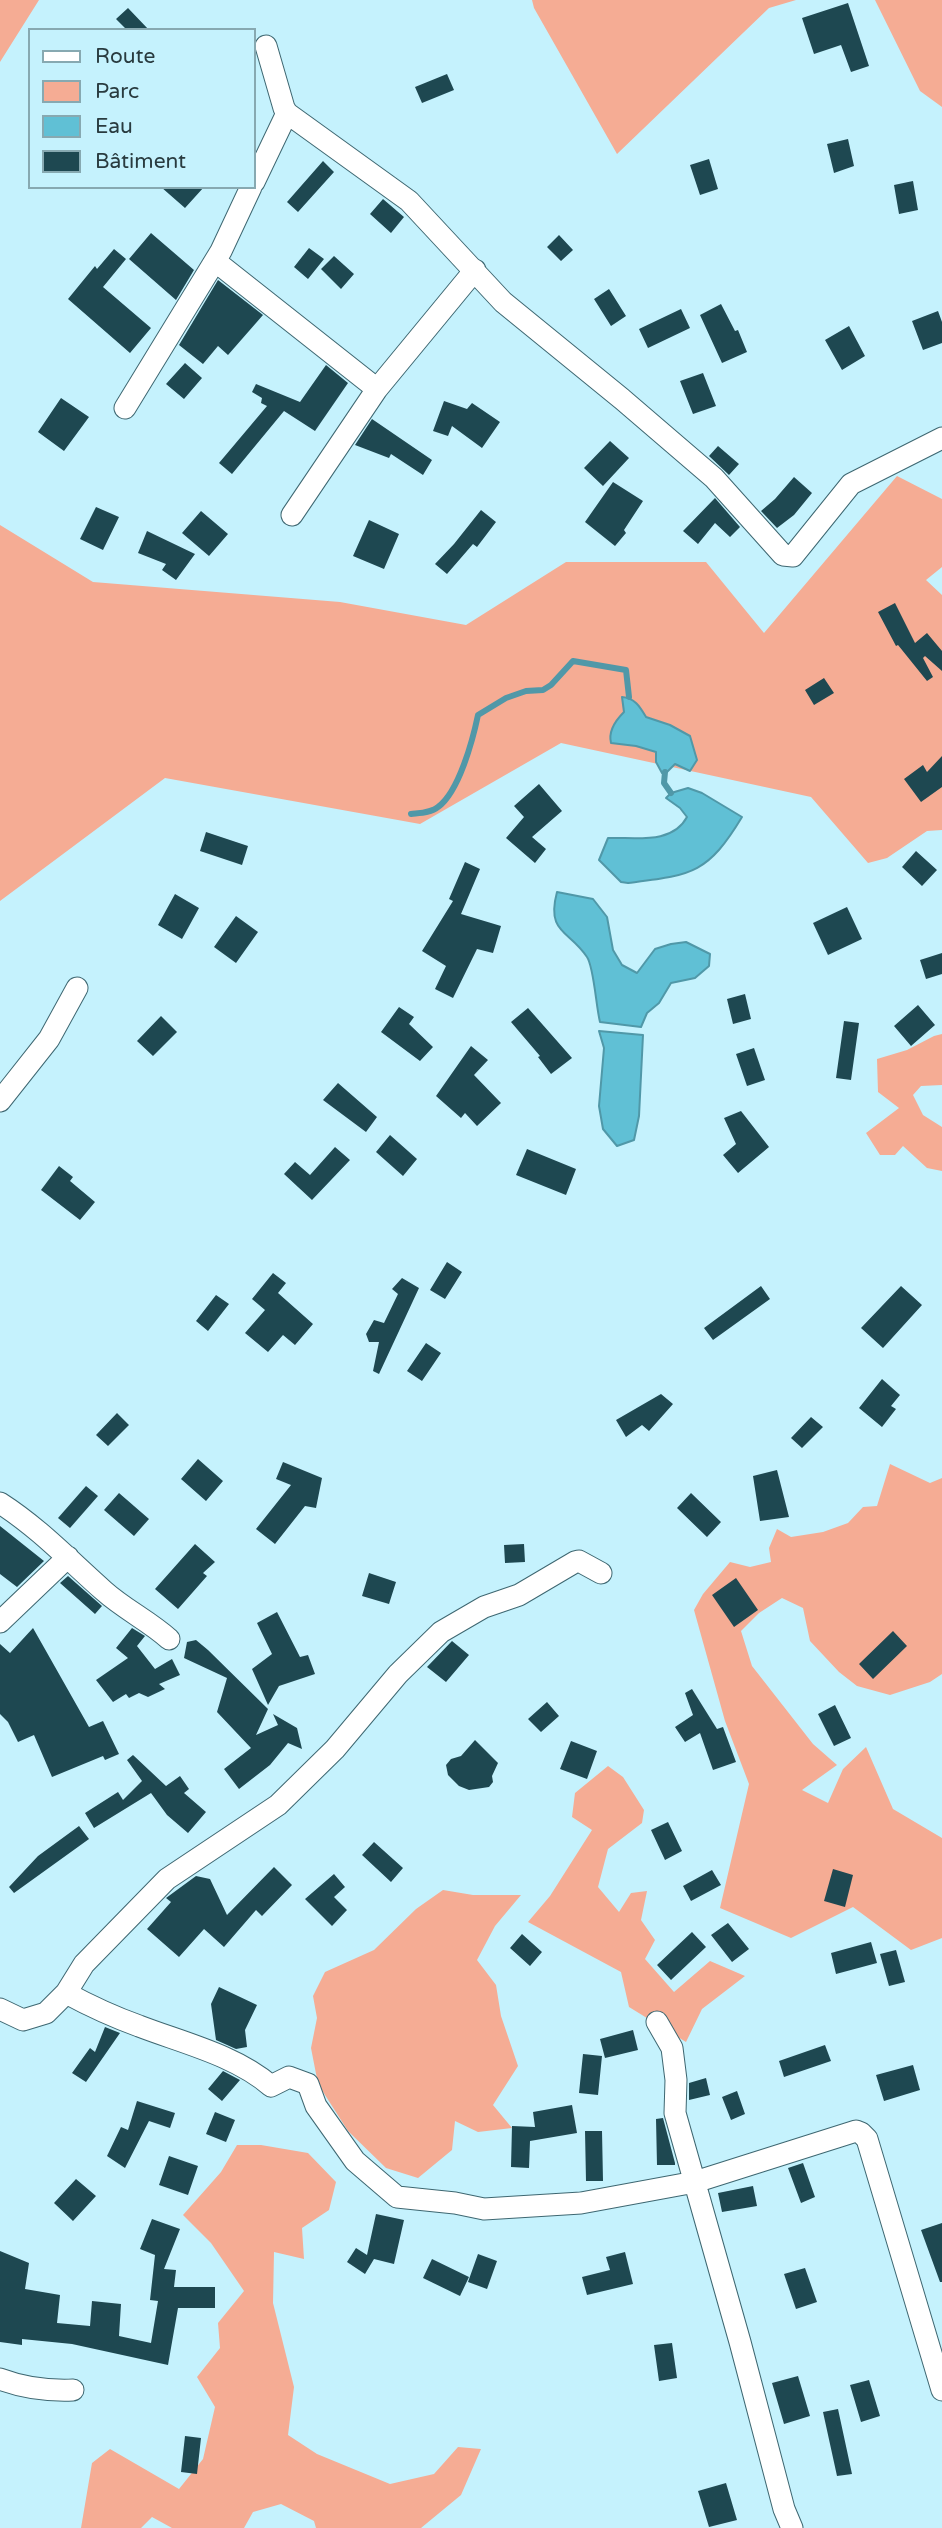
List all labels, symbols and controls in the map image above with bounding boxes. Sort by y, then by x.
legend [28,28,256,189]
text: Route [95,44,155,69]
text: Parc [95,79,139,104]
text: Eau [95,114,133,139]
text: Bâtiment [95,149,186,174]

